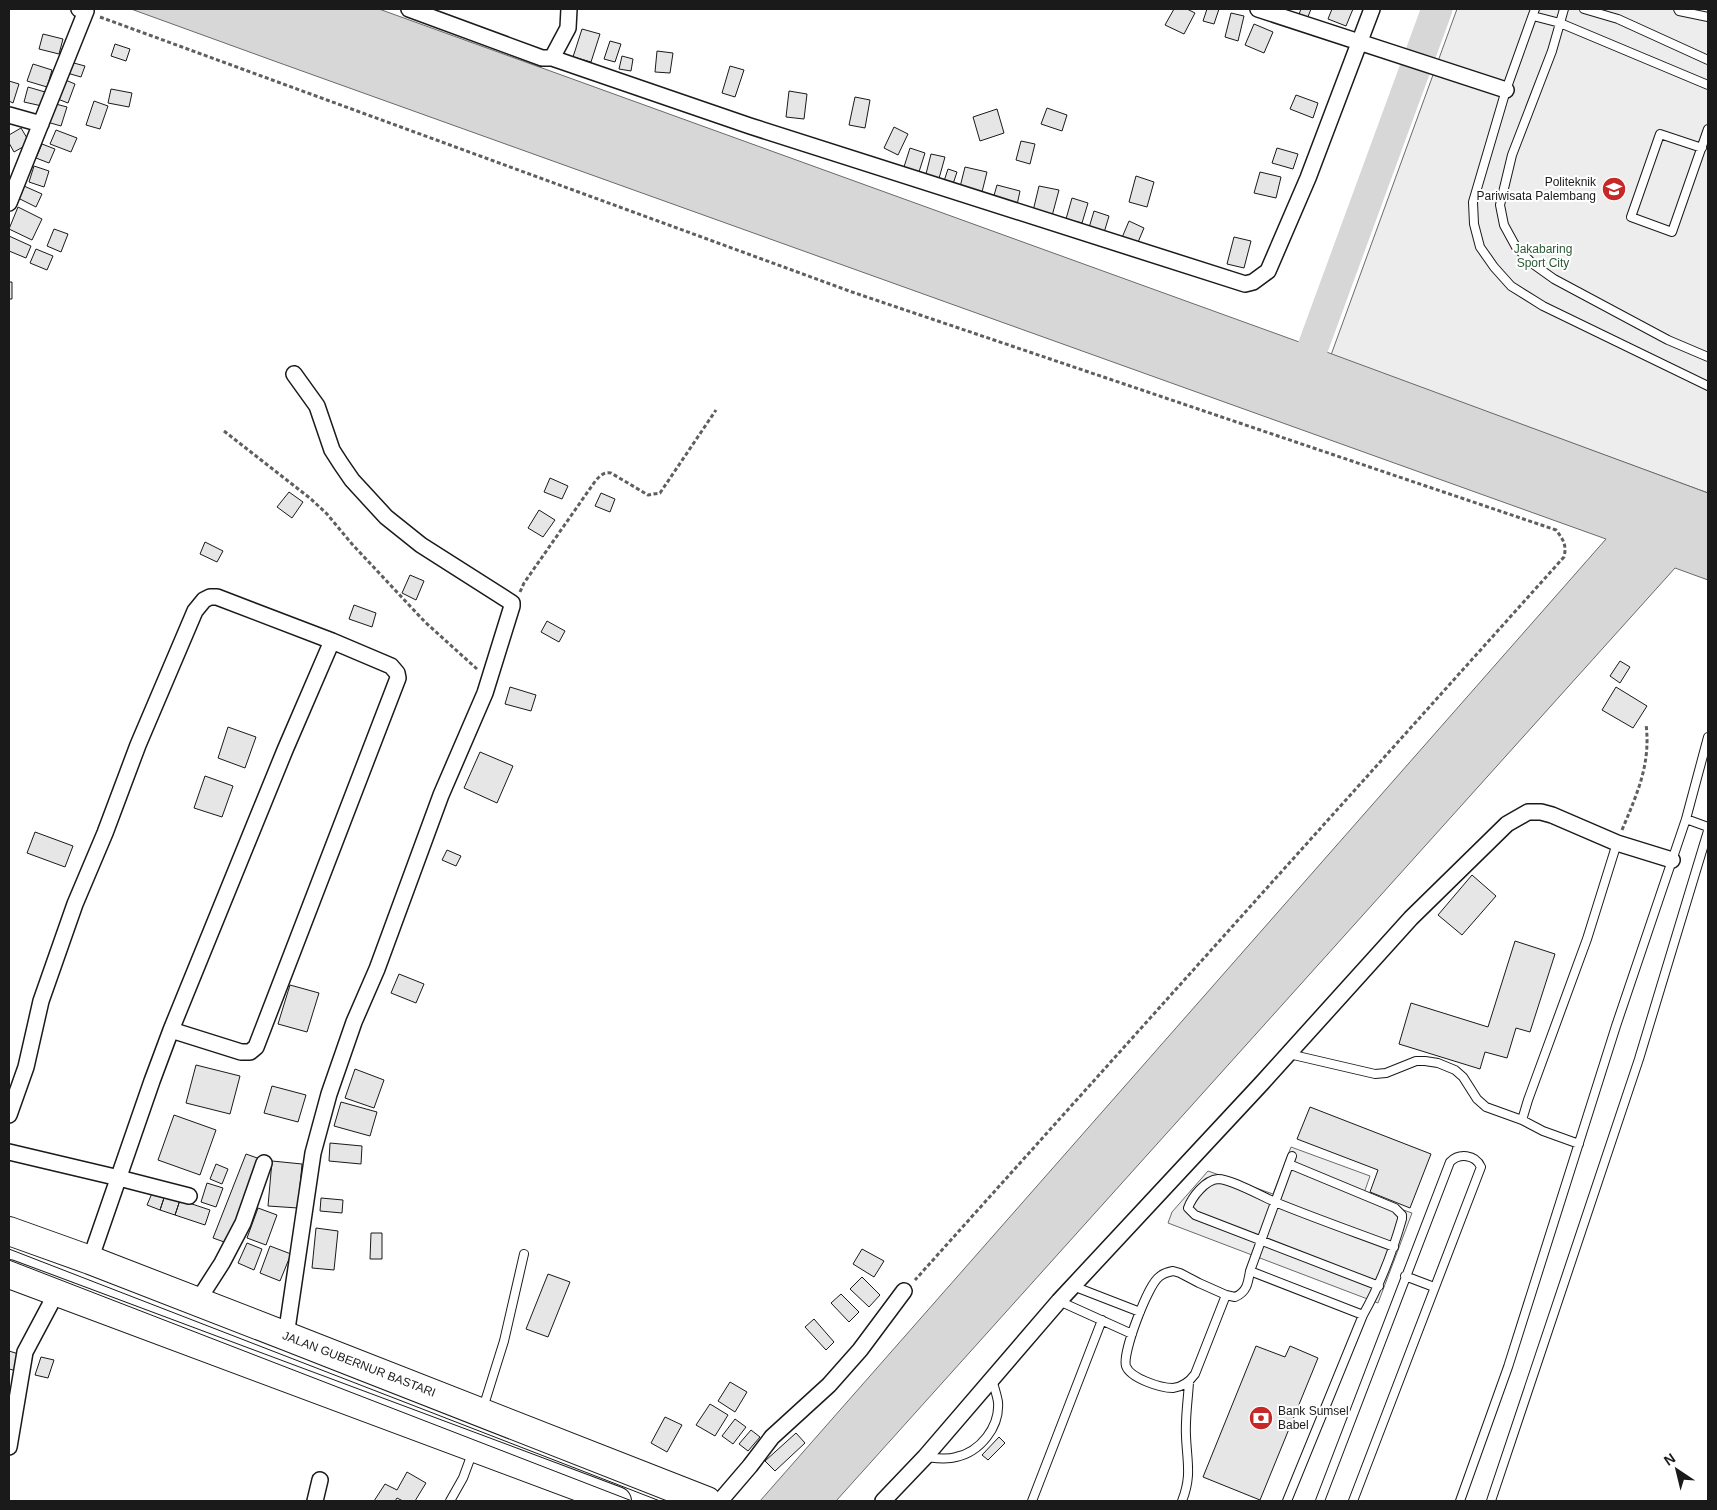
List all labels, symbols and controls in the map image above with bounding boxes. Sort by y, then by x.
place label: Politeknik Pariwisata Palembang [1477,175,1597,203]
school or university icon: Politeknik Pariwisata Palembang [1601,176,1627,202]
park label: Jakabaring Sport City [1514,242,1572,270]
street label: JALAN GUBERNUR BASTARI [280,1328,438,1400]
place label: Bank Sumsel Babel [1278,1404,1349,1432]
bank icon: Bank Sumsel Babel [1248,1405,1274,1431]
north arrow [1652,1445,1702,1495]
text: N [1661,1450,1678,1469]

